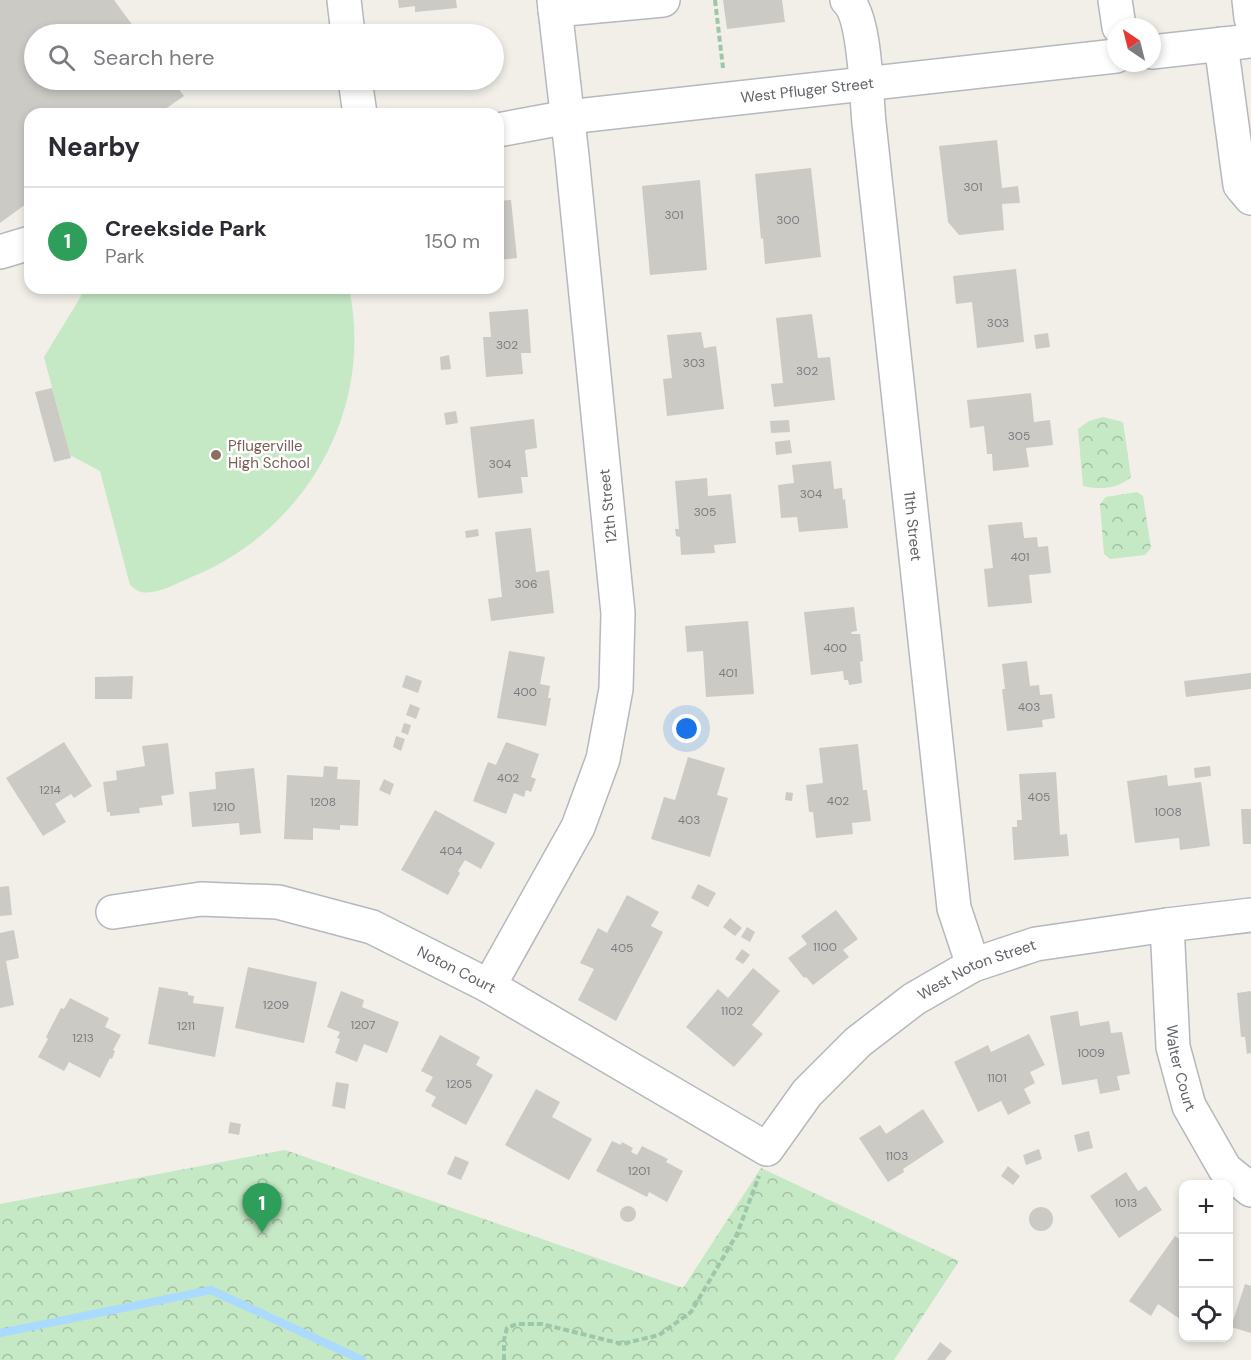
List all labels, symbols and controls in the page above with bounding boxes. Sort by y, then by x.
north arrow [1107,18,1161,72]
search box [24,24,504,90]
icon: search [45,41,78,74]
text: Search here [93,43,214,72]
street label: West Pfluger Street [740,73,875,108]
text: Nearby [48,130,140,164]
house number: 301 [963,179,983,195]
house number: 301 [664,207,684,223]
house number: 300 [776,212,800,228]
text: Creekside Park [105,214,267,243]
text: 1 [64,228,71,254]
text: 150 m [425,228,480,254]
text: Park [105,243,145,269]
house number: 303 [987,315,1009,331]
house number: 302 [496,337,518,353]
house number: 303 [683,355,705,371]
house number: 302 [796,363,818,379]
house number: 305 [1008,428,1030,444]
place label: Pflugerville High School [228,436,310,473]
marker: Pflugerville High School [209,448,223,462]
house number: 304 [489,456,511,472]
street label: 12th Street [594,468,622,544]
house number: 304 [800,486,822,502]
street label: 11th Street [899,490,926,562]
house number: 305 [694,504,716,520]
house number: 401 [1010,549,1030,565]
house number: 306 [515,576,537,592]
house number: 400 [823,640,847,656]
house number: 401 [718,665,738,681]
house number: 400 [513,684,537,700]
house number: 403 [1018,699,1040,715]
your location [672,714,701,743]
house number: 402 [497,770,519,786]
house number: 1214 [39,782,61,798]
house number: 405 [1028,789,1050,805]
house number: 402 [827,793,849,809]
house number: 1208 [310,794,336,810]
house number: 1210 [213,799,235,815]
house number: 1008 [1154,804,1182,820]
house number: 403 [678,812,700,828]
house number: 404 [440,843,462,859]
street label: West Noton Street [914,935,1039,1005]
house number: 1100 [813,939,837,955]
house number: 405 [611,940,633,956]
street label: Noton Court [414,941,500,998]
house number: 1209 [263,997,289,1013]
house number: 1102 [721,1003,743,1019]
house number: 1207 [351,1017,375,1033]
house number: 1211 [177,1018,195,1034]
street label: Walter Court [1162,1024,1200,1116]
house number: 1213 [72,1030,94,1046]
house number: 1009 [1077,1045,1105,1061]
house number: 1101 [987,1070,1007,1086]
house number: 1205 [446,1076,472,1092]
house number: 1103 [886,1148,908,1164]
house number: 1201 [628,1163,650,1179]
map controls [1179,1180,1233,1342]
button: + [1179,1180,1233,1234]
pin: 1 [242,1184,282,1233]
house number: 1013 [1115,1195,1137,1211]
button: − [1179,1234,1233,1288]
button: locate [1179,1288,1233,1342]

